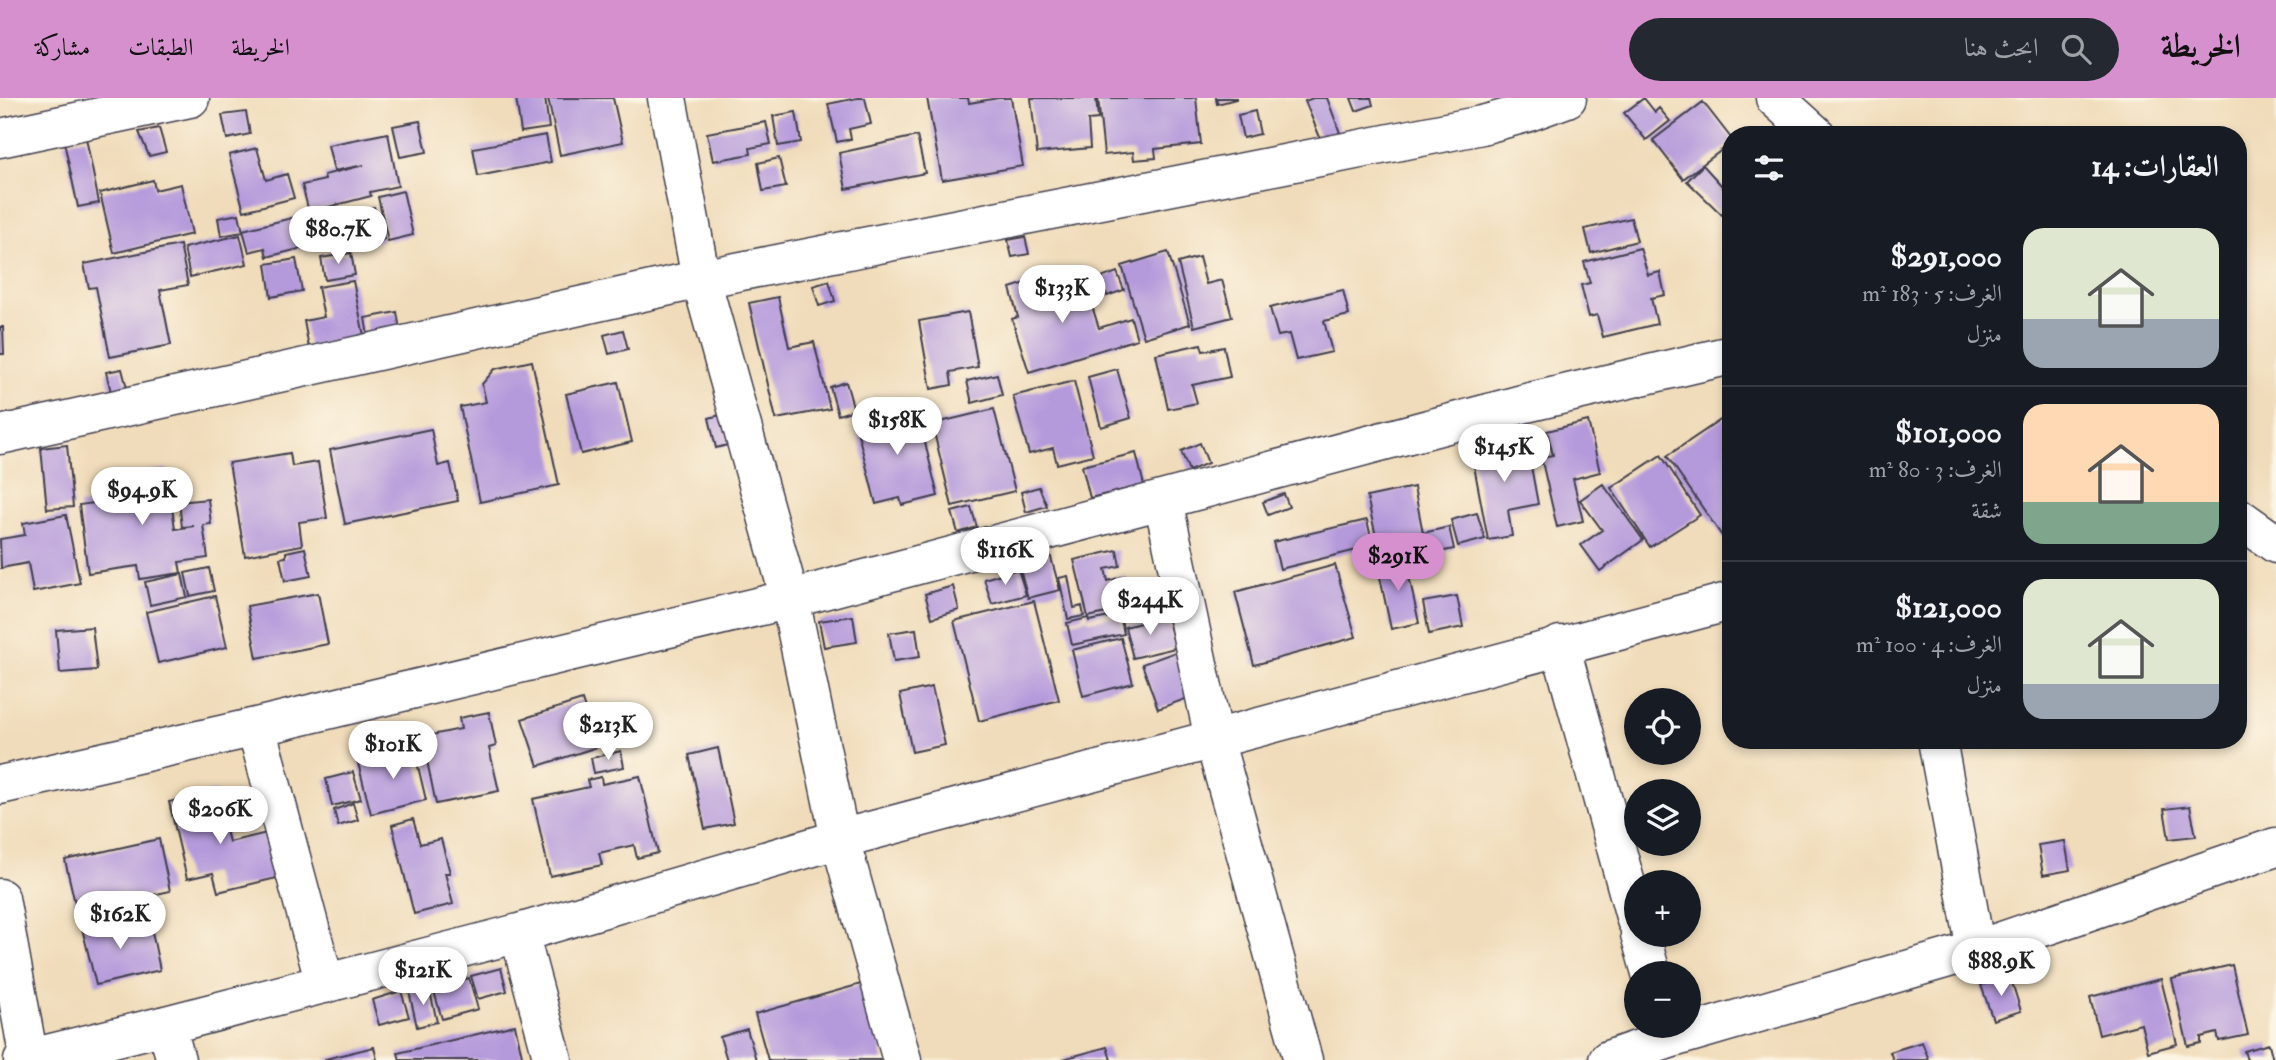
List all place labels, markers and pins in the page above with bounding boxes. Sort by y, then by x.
pin: $80.7K [281,206,395,266]
pin: $133K [1013,266,1111,325]
pin: $158K [848,398,946,457]
pin: $145K [1455,424,1553,484]
pin: $94.9K [85,468,199,527]
pin: $116K [956,528,1054,587]
pin: $291K [1349,533,1447,593]
pin: $244K [1101,578,1199,637]
pin: $213K [559,702,657,762]
pin: $101K [344,722,442,781]
pin: $206K [171,786,269,846]
pin: $162K [71,892,169,951]
pin: $88.9K [1944,939,2058,998]
pin: $121K [374,948,472,1007]

